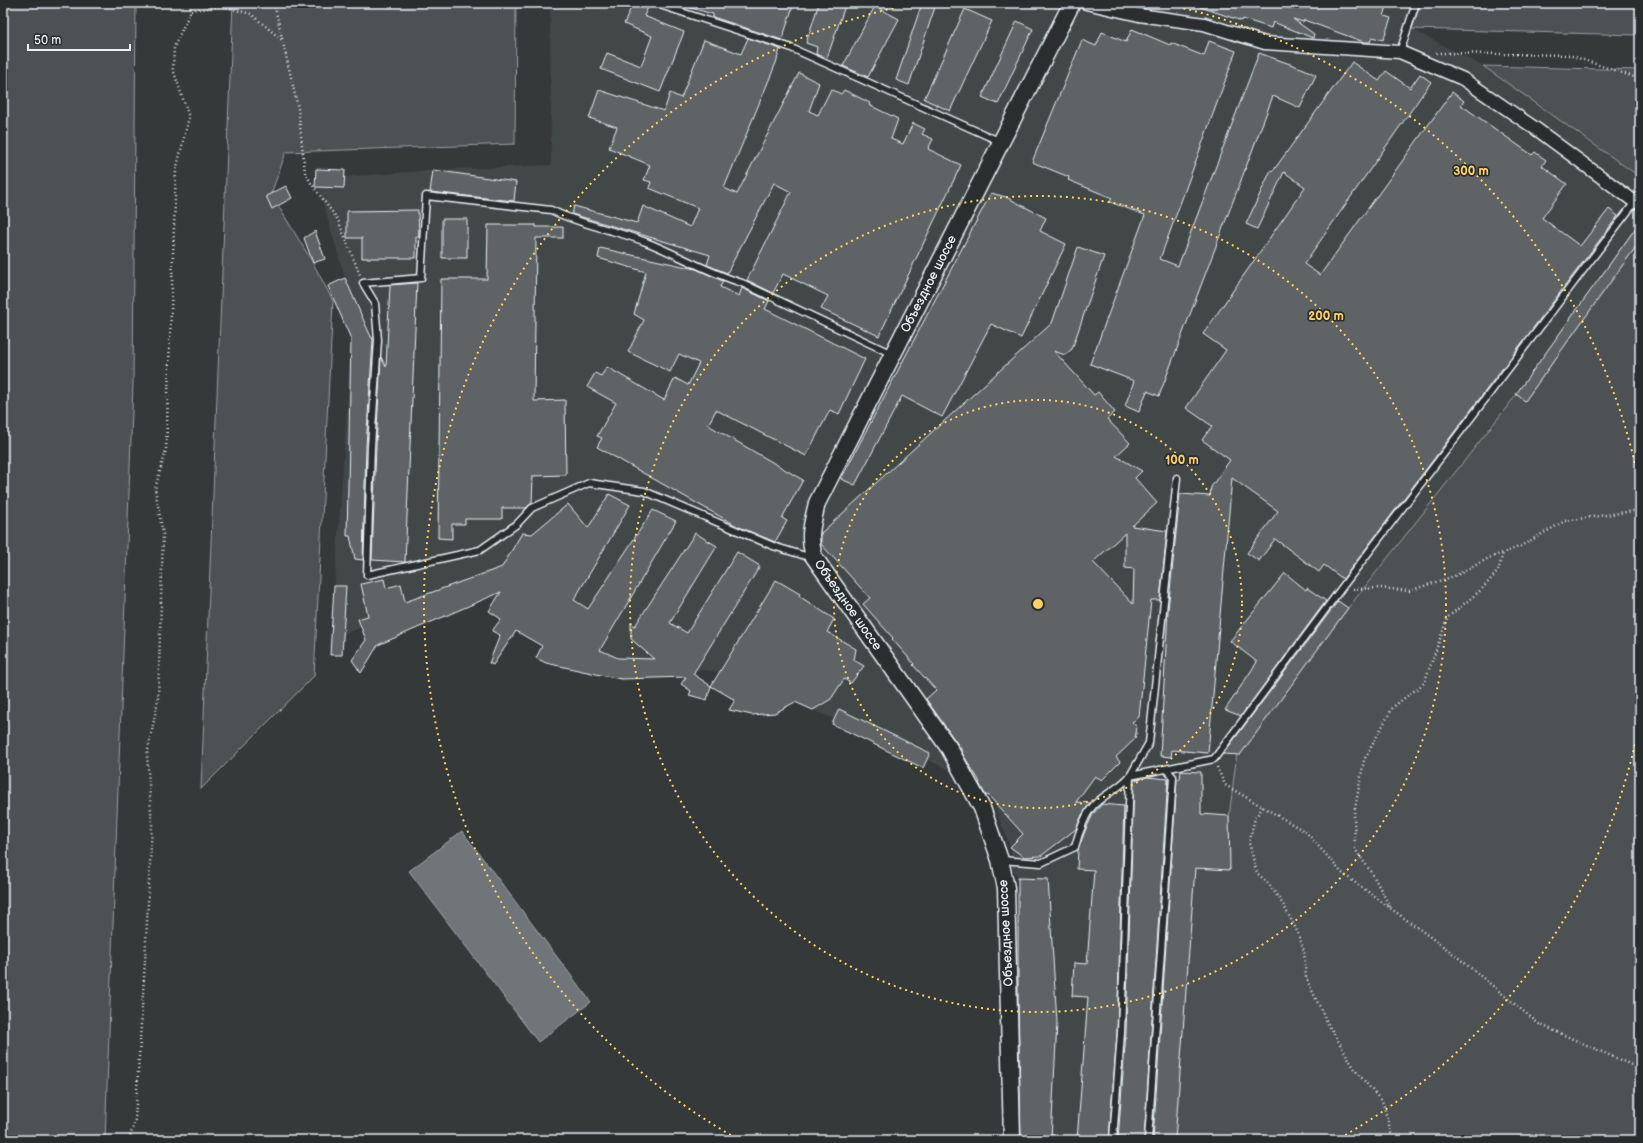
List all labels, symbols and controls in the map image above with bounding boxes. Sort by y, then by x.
scale bar [28,26,130,52]
text: 50 m [34,33,61,48]
text: 300 m [1453,164,1489,179]
street label: Объездное шоссе [897,233,960,335]
text: 200 m [1308,309,1344,324]
text: 100 m [1165,453,1199,468]
street label: Объездное шоссе [811,557,885,653]
centre of rings [1031,597,1045,611]
street label: Объездное шоссе [995,879,1017,987]

